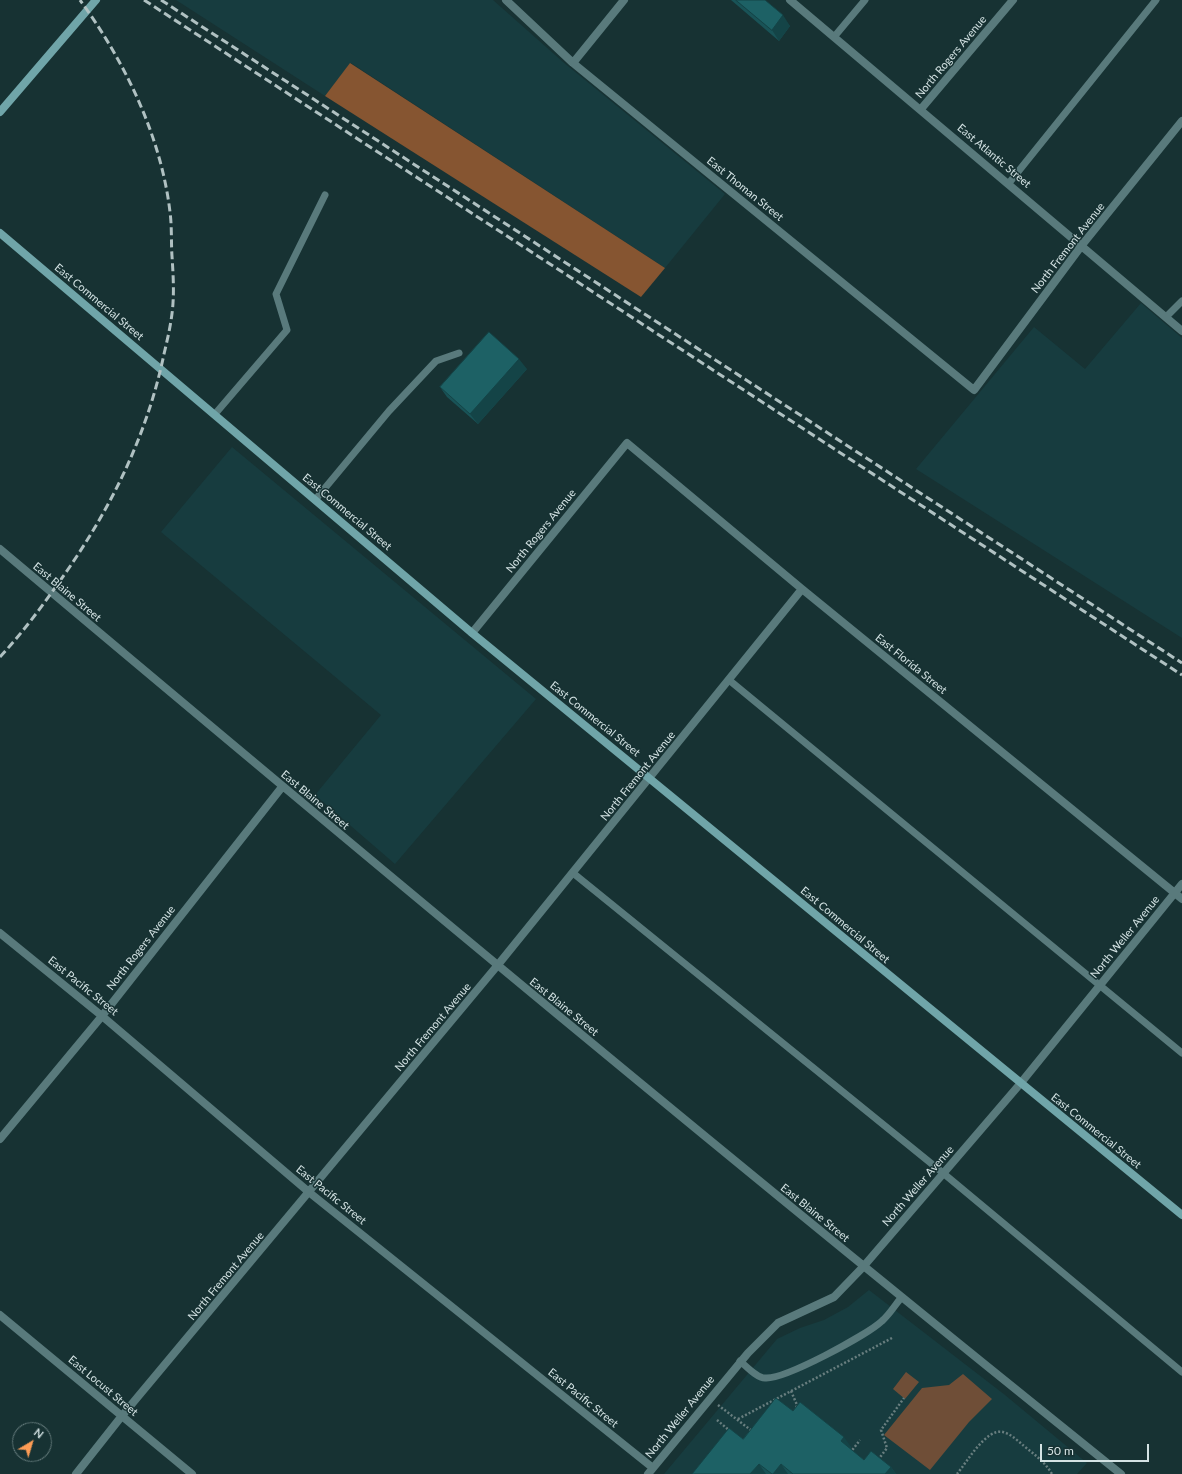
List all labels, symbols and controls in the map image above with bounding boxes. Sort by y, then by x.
street label: North Rogers Avenue [913,13,989,101]
street label: East Atlantic Street [954,121,1034,191]
street label: East Thoman Street [704,154,786,224]
street label: North Fremont Avenue [1029,200,1107,296]
street label: East Commercial Street [52,261,146,343]
street label: East Commercial Street [300,471,394,553]
street label: North Rogers Avenue [503,487,579,575]
street label: East Blaine Street [30,560,104,624]
street label: East Florida Street [873,631,949,697]
street label: East Commercial Street [547,679,643,759]
street label: North Fremont Avenue [598,729,678,823]
street label: East Blaine Street [278,768,352,832]
street label: East Commercial Street [798,884,892,966]
street label: North Weller Avenue [1088,893,1162,981]
street label: North Rogers Avenue [104,903,178,993]
street label: East Pacific Street [45,954,121,1018]
street label: East Blaine Street [527,975,601,1039]
street label: North Fremont Avenue [392,980,474,1074]
street label: East Commercial Street [1048,1091,1144,1171]
street label: North Weller Avenue [880,1143,956,1229]
street label: East Pacific Street [293,1163,369,1227]
street label: East Blaine Street [778,1181,852,1245]
street label: North Fremont Avenue [185,1229,267,1323]
street label: East Locust Street [66,1353,140,1419]
street label: East Pacific Street [545,1366,621,1430]
street label: North Weller Avenue [643,1373,717,1461]
north arrow [12,1422,52,1462]
text: N [32,1425,46,1441]
scale bar [1042,1436,1151,1462]
text: 50 m [1047,1443,1074,1458]

